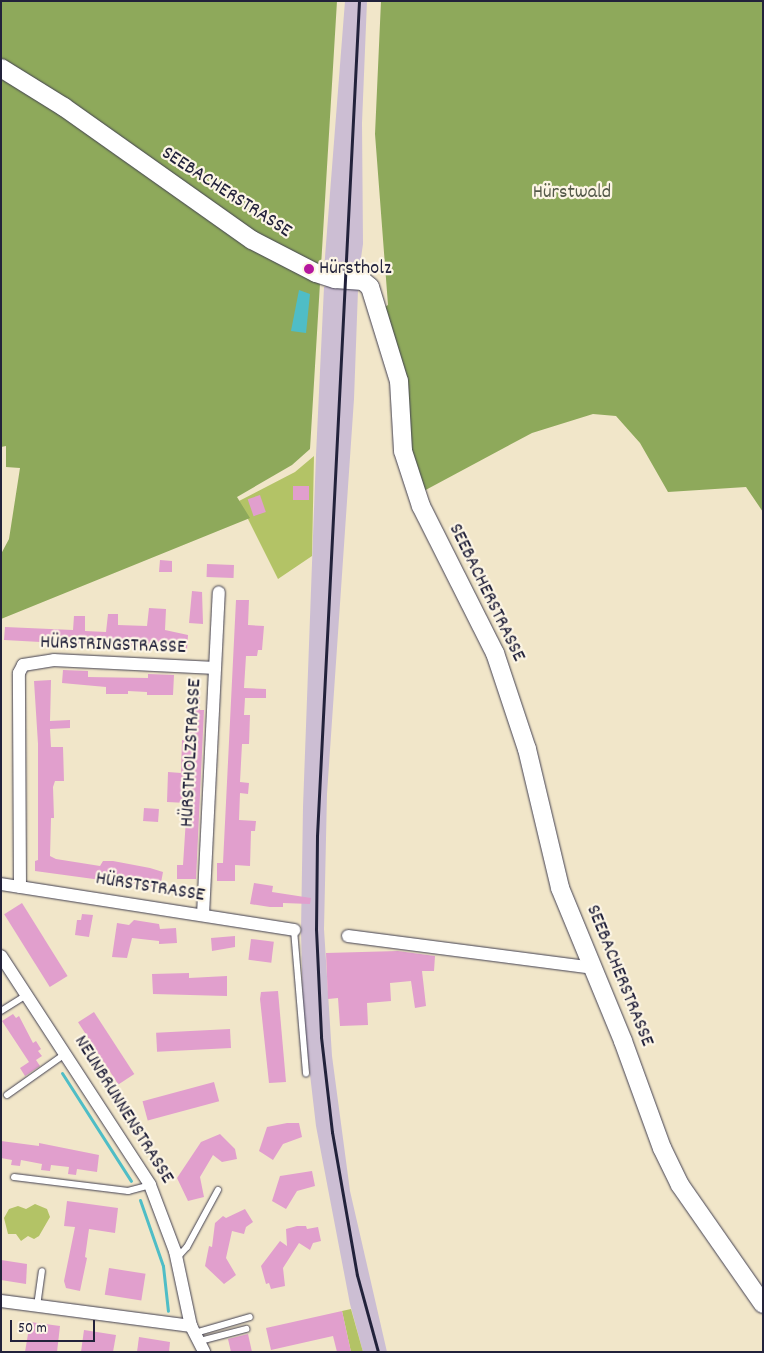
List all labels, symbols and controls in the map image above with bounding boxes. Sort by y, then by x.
street label: SEEBACHERSTRASSE [156,142,296,244]
park label: Hürstwald [533,181,611,205]
place label: Hürstholz [319,257,391,281]
marker: Hürstholz [303,263,315,275]
street label: SEEBACHERSTRASSE [442,520,530,666]
street label: HÜRSTRINGSTRASSE [40,631,186,661]
street label: HÜRSTHOLZSTRASSE [176,678,208,828]
street label: HÜRSTSTRASSE [94,868,206,908]
street label: SEEBACHERSTRASSE [580,902,658,1050]
street label: NEUNBRUNNENSTRASSE [68,1031,178,1189]
scale bar [12,1310,98,1342]
text: 50 m [18,1318,47,1340]

